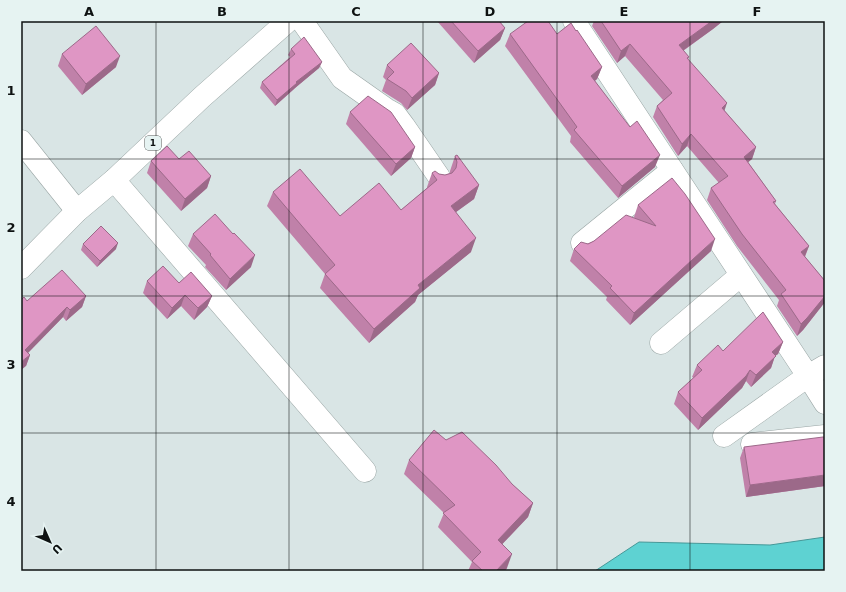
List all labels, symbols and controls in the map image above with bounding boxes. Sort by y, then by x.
text: A [84,4,94,19]
text: B [217,4,227,19]
text: C [351,4,361,19]
text: D [485,4,496,19]
text: E [620,4,628,19]
text: F [753,4,761,19]
text: 1 [6,83,16,98]
road number: 1 [145,136,161,150]
text: 2 [6,220,16,235]
text: 3 [6,357,16,372]
text: 4 [6,494,16,509]
north arrow [30,522,70,562]
text: U [49,541,64,556]

